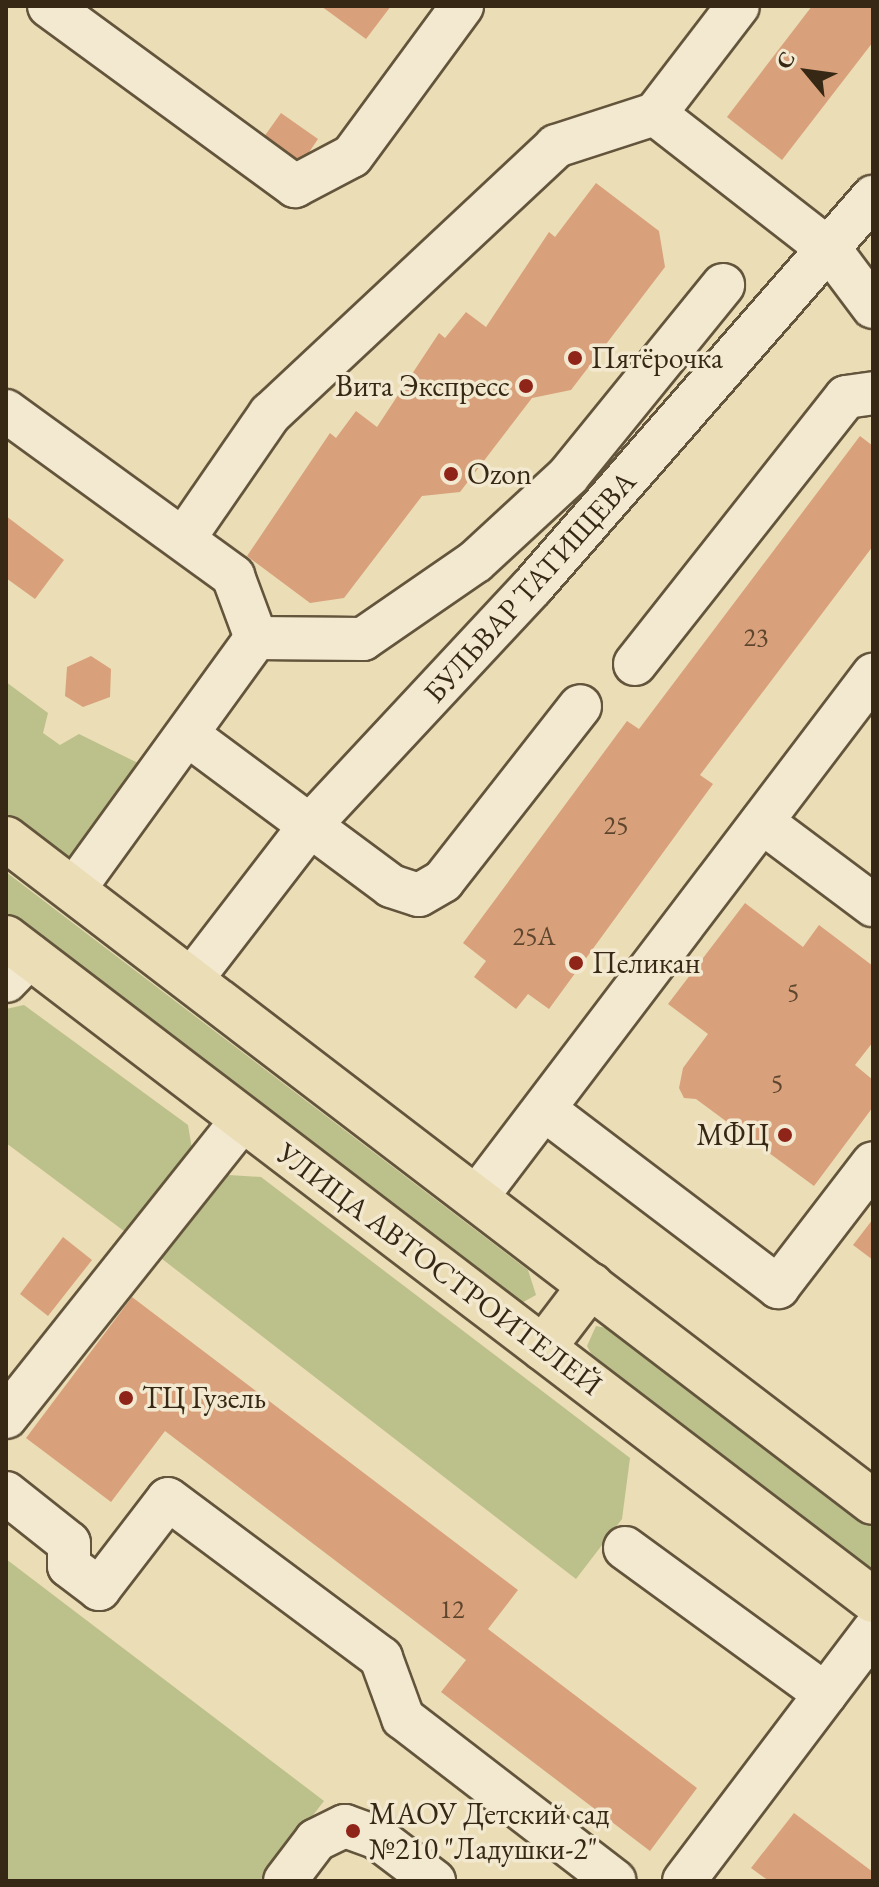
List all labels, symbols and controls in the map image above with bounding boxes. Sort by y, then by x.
north arrow [767,32,847,112]
text: С [769,46,802,74]
place label: Пятёрочка [591,340,723,376]
marker: Пятёрочка [566,349,584,367]
place label: Вита Экспресс [335,368,510,404]
marker: Вита Экспресс [517,377,535,395]
place label: Ozon [467,456,532,492]
street label: БУЛЬВАР ТАТИЩЕВА [416,464,644,710]
marker: Ozon [442,465,460,483]
house number: 23 [744,622,768,654]
house number: 25 [604,810,628,842]
house number: 25А [513,921,555,953]
place label: Пеликан [592,945,700,981]
marker: Пеликан [567,954,585,972]
house number: 5 [787,977,799,1009]
house number: 5 [771,1068,783,1100]
place label: МФЦ [697,1117,769,1153]
marker: МФЦ [776,1126,794,1144]
street label: УЛИЦА АВТОСТРОИТЕЛЕЙ [270,1135,608,1403]
place label: ТЦ Гузель [142,1380,266,1416]
marker: ТЦ Гузель [117,1389,135,1407]
house number: 12 [440,1594,464,1626]
place label: МАОУ Детский сад №210 "Ладушки-2" [369,1796,609,1866]
marker: МАОУ Детский сад №210 "Ладушки-2" [344,1822,362,1840]

